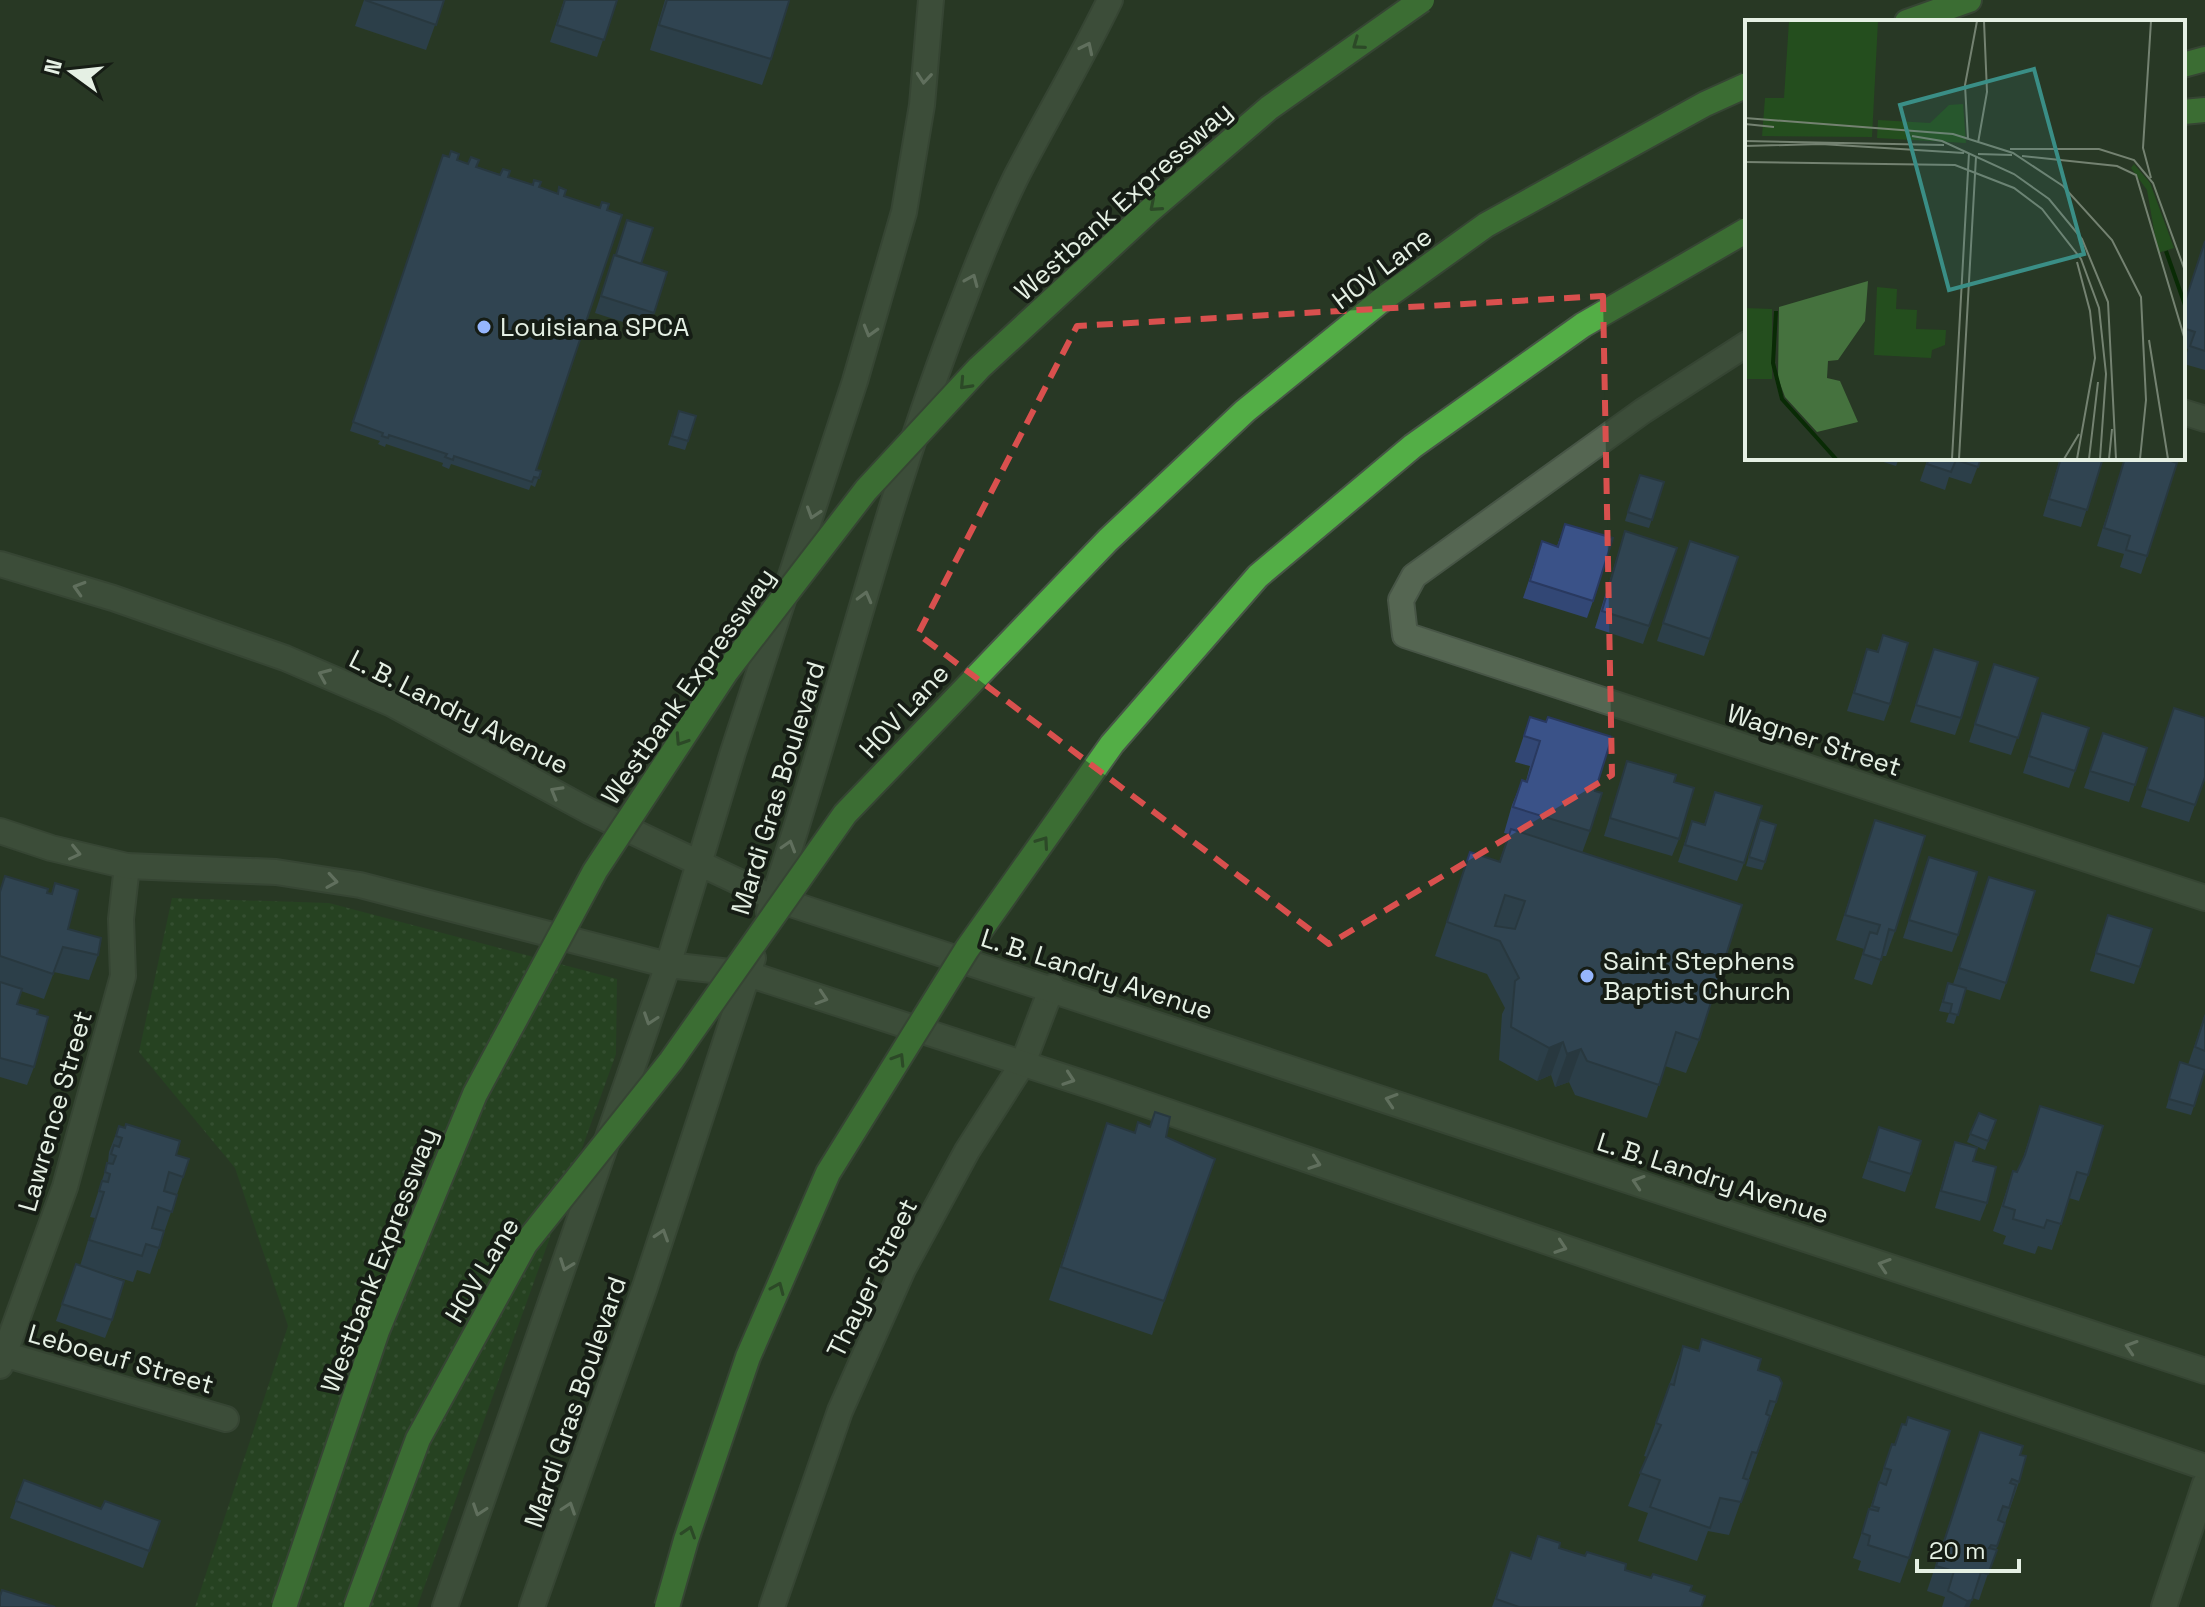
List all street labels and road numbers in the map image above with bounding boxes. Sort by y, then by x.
street label: Westbank Expressway [1007,94,1239,308]
street label: HOV Lane [1325,219,1439,317]
street label: Westbank Expressway [593,561,783,811]
street label: L. B. Landry Avenue [344,642,574,782]
street label: Mardi Gras Boulevard [723,657,833,919]
street label: HOV Lane [852,657,956,765]
street label: Wagner Street [1723,696,1905,784]
street label: L. B. Landry Avenue [977,920,1217,1028]
street label: Lawrence Street [10,1007,100,1215]
street label: Westbank Expressway [313,1123,445,1397]
street label: L. B. Landry Avenue [1593,1124,1833,1232]
street label: Thayer Street [819,1193,925,1363]
street label: HOV Lane [437,1211,527,1329]
street label: Mardi Gras Boulevard [516,1272,634,1532]
street label: Leboeuf Street [24,1316,218,1402]

